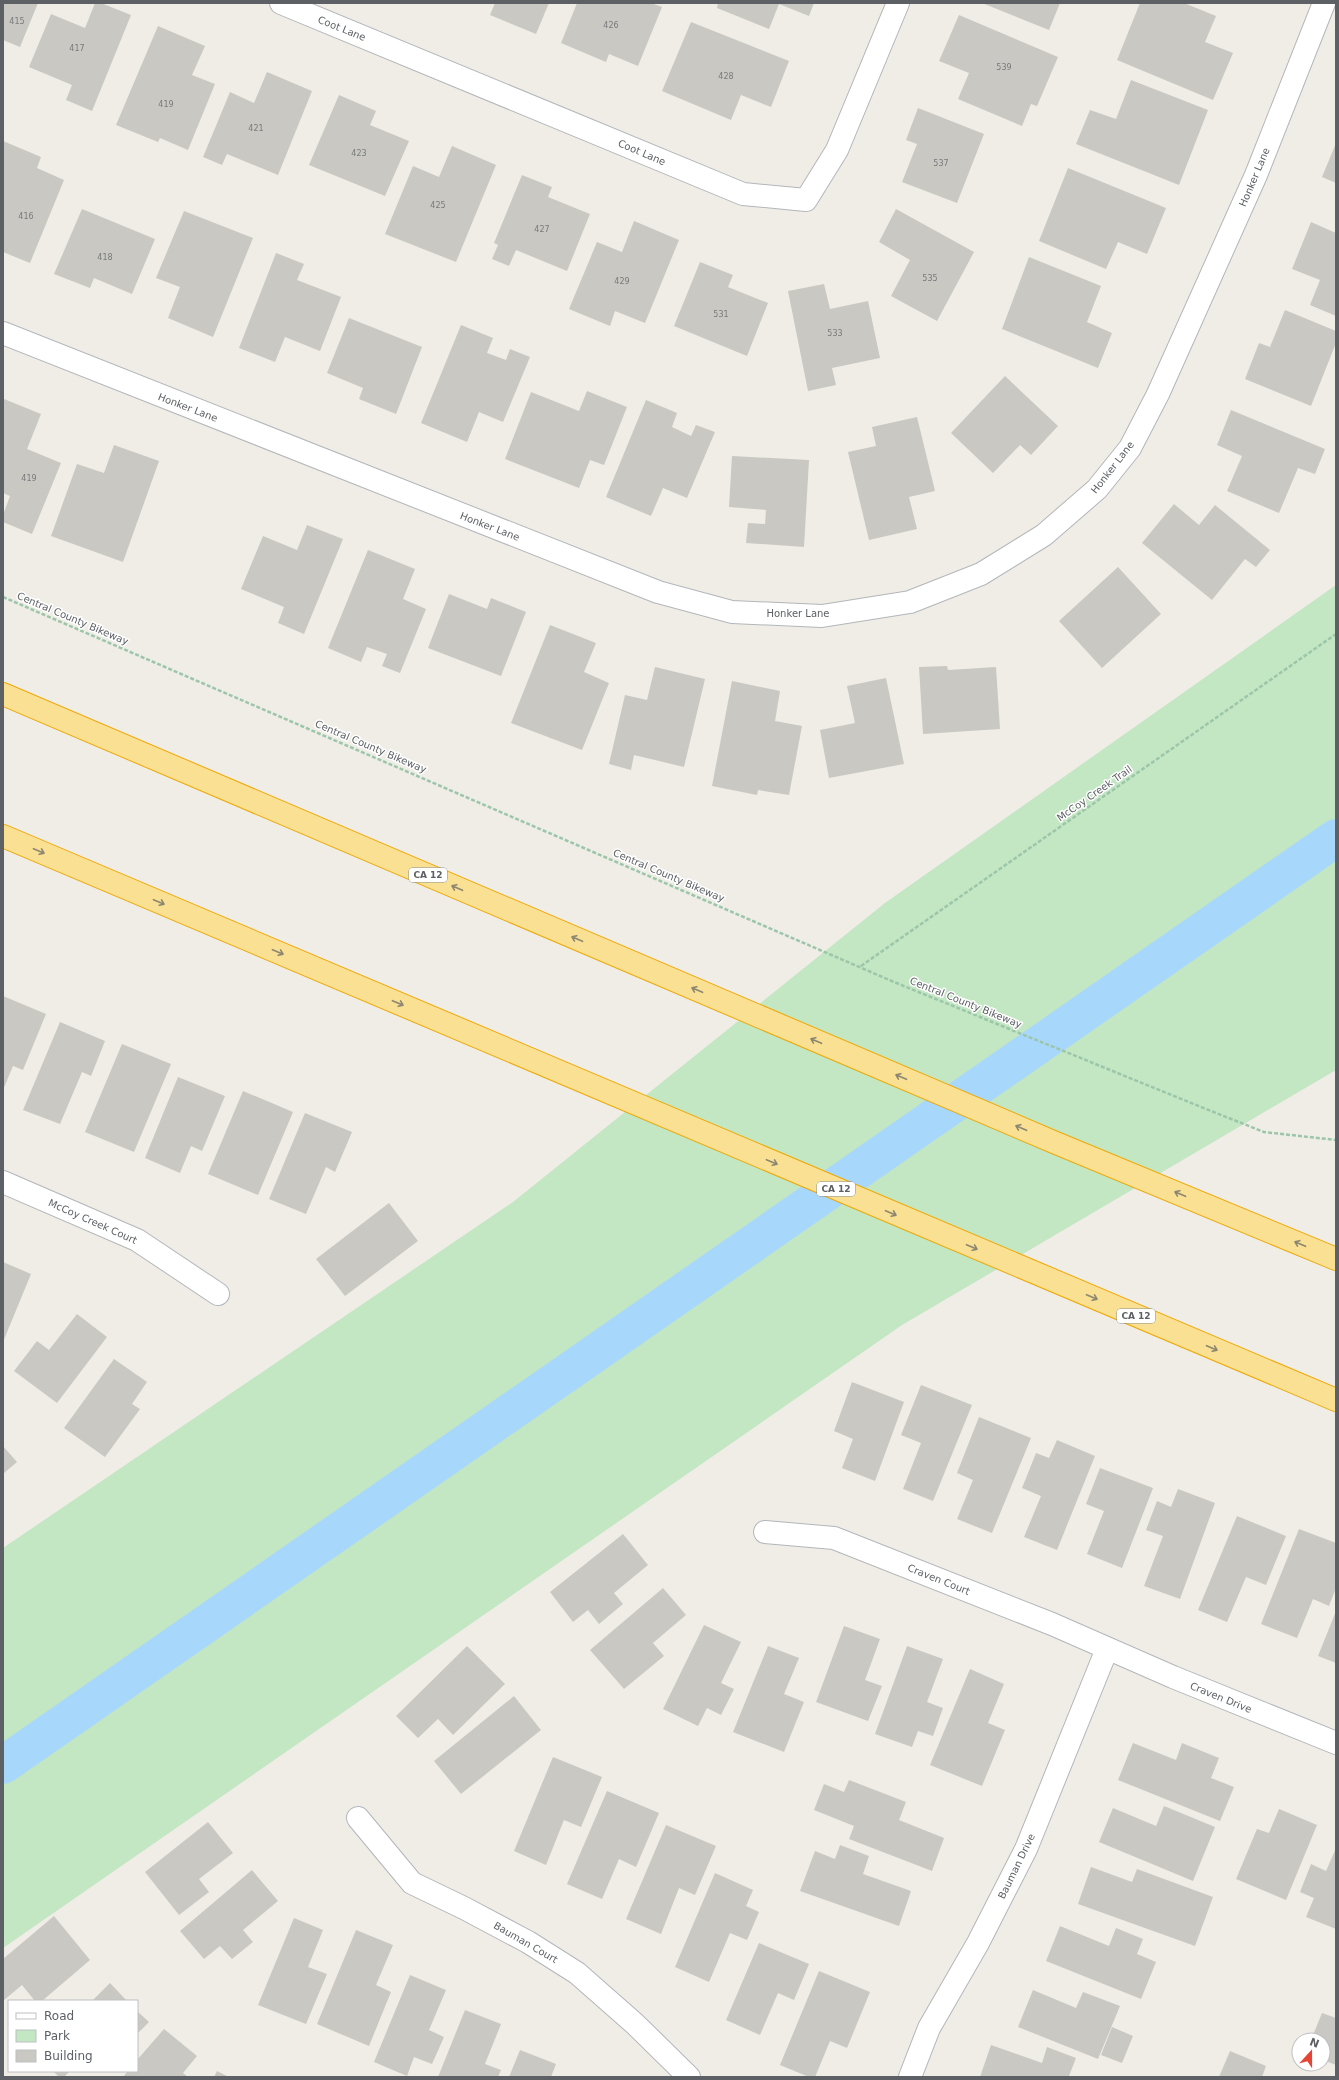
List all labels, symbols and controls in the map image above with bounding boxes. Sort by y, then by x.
street label: Coot Lane [316,14,367,43]
house number: 415 [9,17,25,26]
house number: 426 [603,21,619,30]
house number: 417 [69,44,85,53]
house number: 539 [996,63,1012,72]
house number: 428 [718,72,734,81]
house number: 419 [158,100,174,109]
house number: 421 [248,124,264,133]
street label: Coot Lane [616,138,667,167]
street label: Honker Lane [1237,146,1272,208]
house number: 423 [351,149,367,158]
house number: 537 [933,159,949,168]
house number: 425 [430,201,446,210]
house number: 416 [18,212,34,221]
house number: 427 [534,225,550,234]
house number: 418 [97,253,113,262]
house number: 535 [922,274,938,283]
house number: 429 [614,277,630,286]
house number: 531 [713,310,729,319]
house number: 533 [827,329,843,338]
street label: Honker Lane [156,391,219,424]
street label: Honker Lane [1089,439,1136,496]
house number: 419 [21,474,37,483]
street label: Honker Lane [458,510,521,543]
street label: Central County Bikeway [15,590,130,647]
street label: Honker Lane [766,608,830,619]
street label: Central County Bikeway [313,718,428,775]
street label: McCoy Creek Trail [1055,763,1134,823]
street label: Central County Bikeway [611,847,726,904]
one-way arrow [32,848,44,855]
road number: CA 12 [409,868,447,882]
one-way arrow [452,883,464,891]
one-way arrow [152,898,164,906]
one-way arrow [571,935,583,942]
one-way arrow [272,949,284,957]
street label: Central County Bikeway [908,975,1023,1030]
one-way arrow [691,986,703,993]
one-way arrow [392,1000,404,1007]
one-way arrow [810,1037,822,1044]
one-way arrow [895,1073,907,1080]
one-way arrow [1015,1124,1027,1131]
one-way arrow [765,1158,777,1166]
road number: CA 12 [817,1182,855,1196]
one-way arrow [1174,1190,1186,1198]
street label: McCoy Creek Court [47,1197,139,1246]
one-way arrow [885,1210,897,1217]
one-way arrow [1294,1240,1306,1248]
one-way arrow [966,1244,978,1251]
one-way arrow [1086,1294,1098,1302]
road number: CA 12 [1117,1309,1155,1323]
one-way arrow [1206,1344,1218,1352]
street label: Craven Court [906,1562,972,1597]
street label: Craven Drive [1188,1680,1253,1715]
street label: Bauman Drive [996,1832,1037,1901]
street label: Bauman Court [492,1920,560,1965]
legend [8,2000,138,2072]
text: Road [44,2009,74,2023]
text: Park [44,2029,70,2043]
north arrow [1291,2032,1331,2072]
text: N [1308,2035,1321,2051]
text: Building [44,2049,93,2063]

